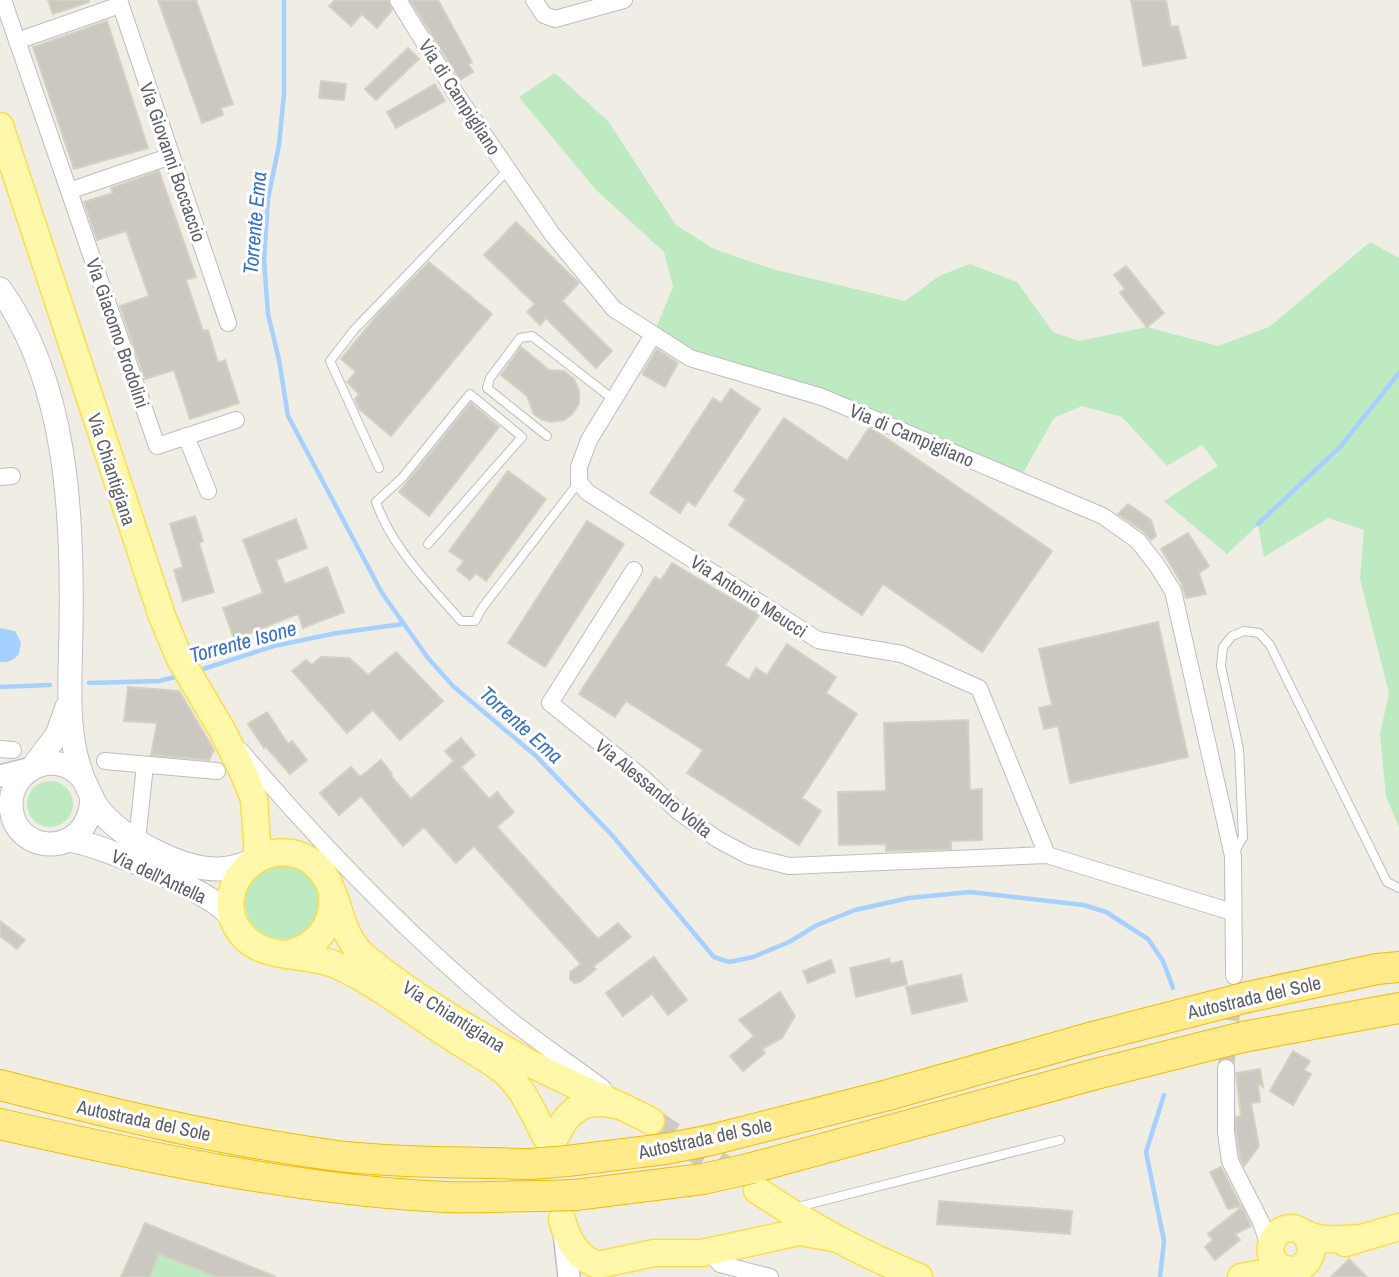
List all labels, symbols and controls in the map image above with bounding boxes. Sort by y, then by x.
street label: Via di Campigliano [413,34,507,160]
street label: Via Giovanni Boccaccio [134,79,212,245]
water label: Torrente Ema [236,170,273,276]
street label: Via Giacomo Brodolini [80,254,156,412]
street label: Via di Campigliano [846,397,978,473]
street label: Via Chiantigiana [82,409,142,529]
street label: Via Antonio Meucci [685,548,813,644]
water label: Torrente Isone [186,613,300,670]
water label: Torrente Ema [473,679,569,770]
street label: Via Alessandro Volta [590,733,718,843]
street label: Via dell'Antella [107,843,211,910]
street label: Autostrada del Sole [1184,969,1323,1025]
street label: Via Chiantigiana [398,974,511,1058]
street label: Autostrada del Sole [74,1093,213,1147]
street label: Autostrada del Sole [635,1111,774,1165]

